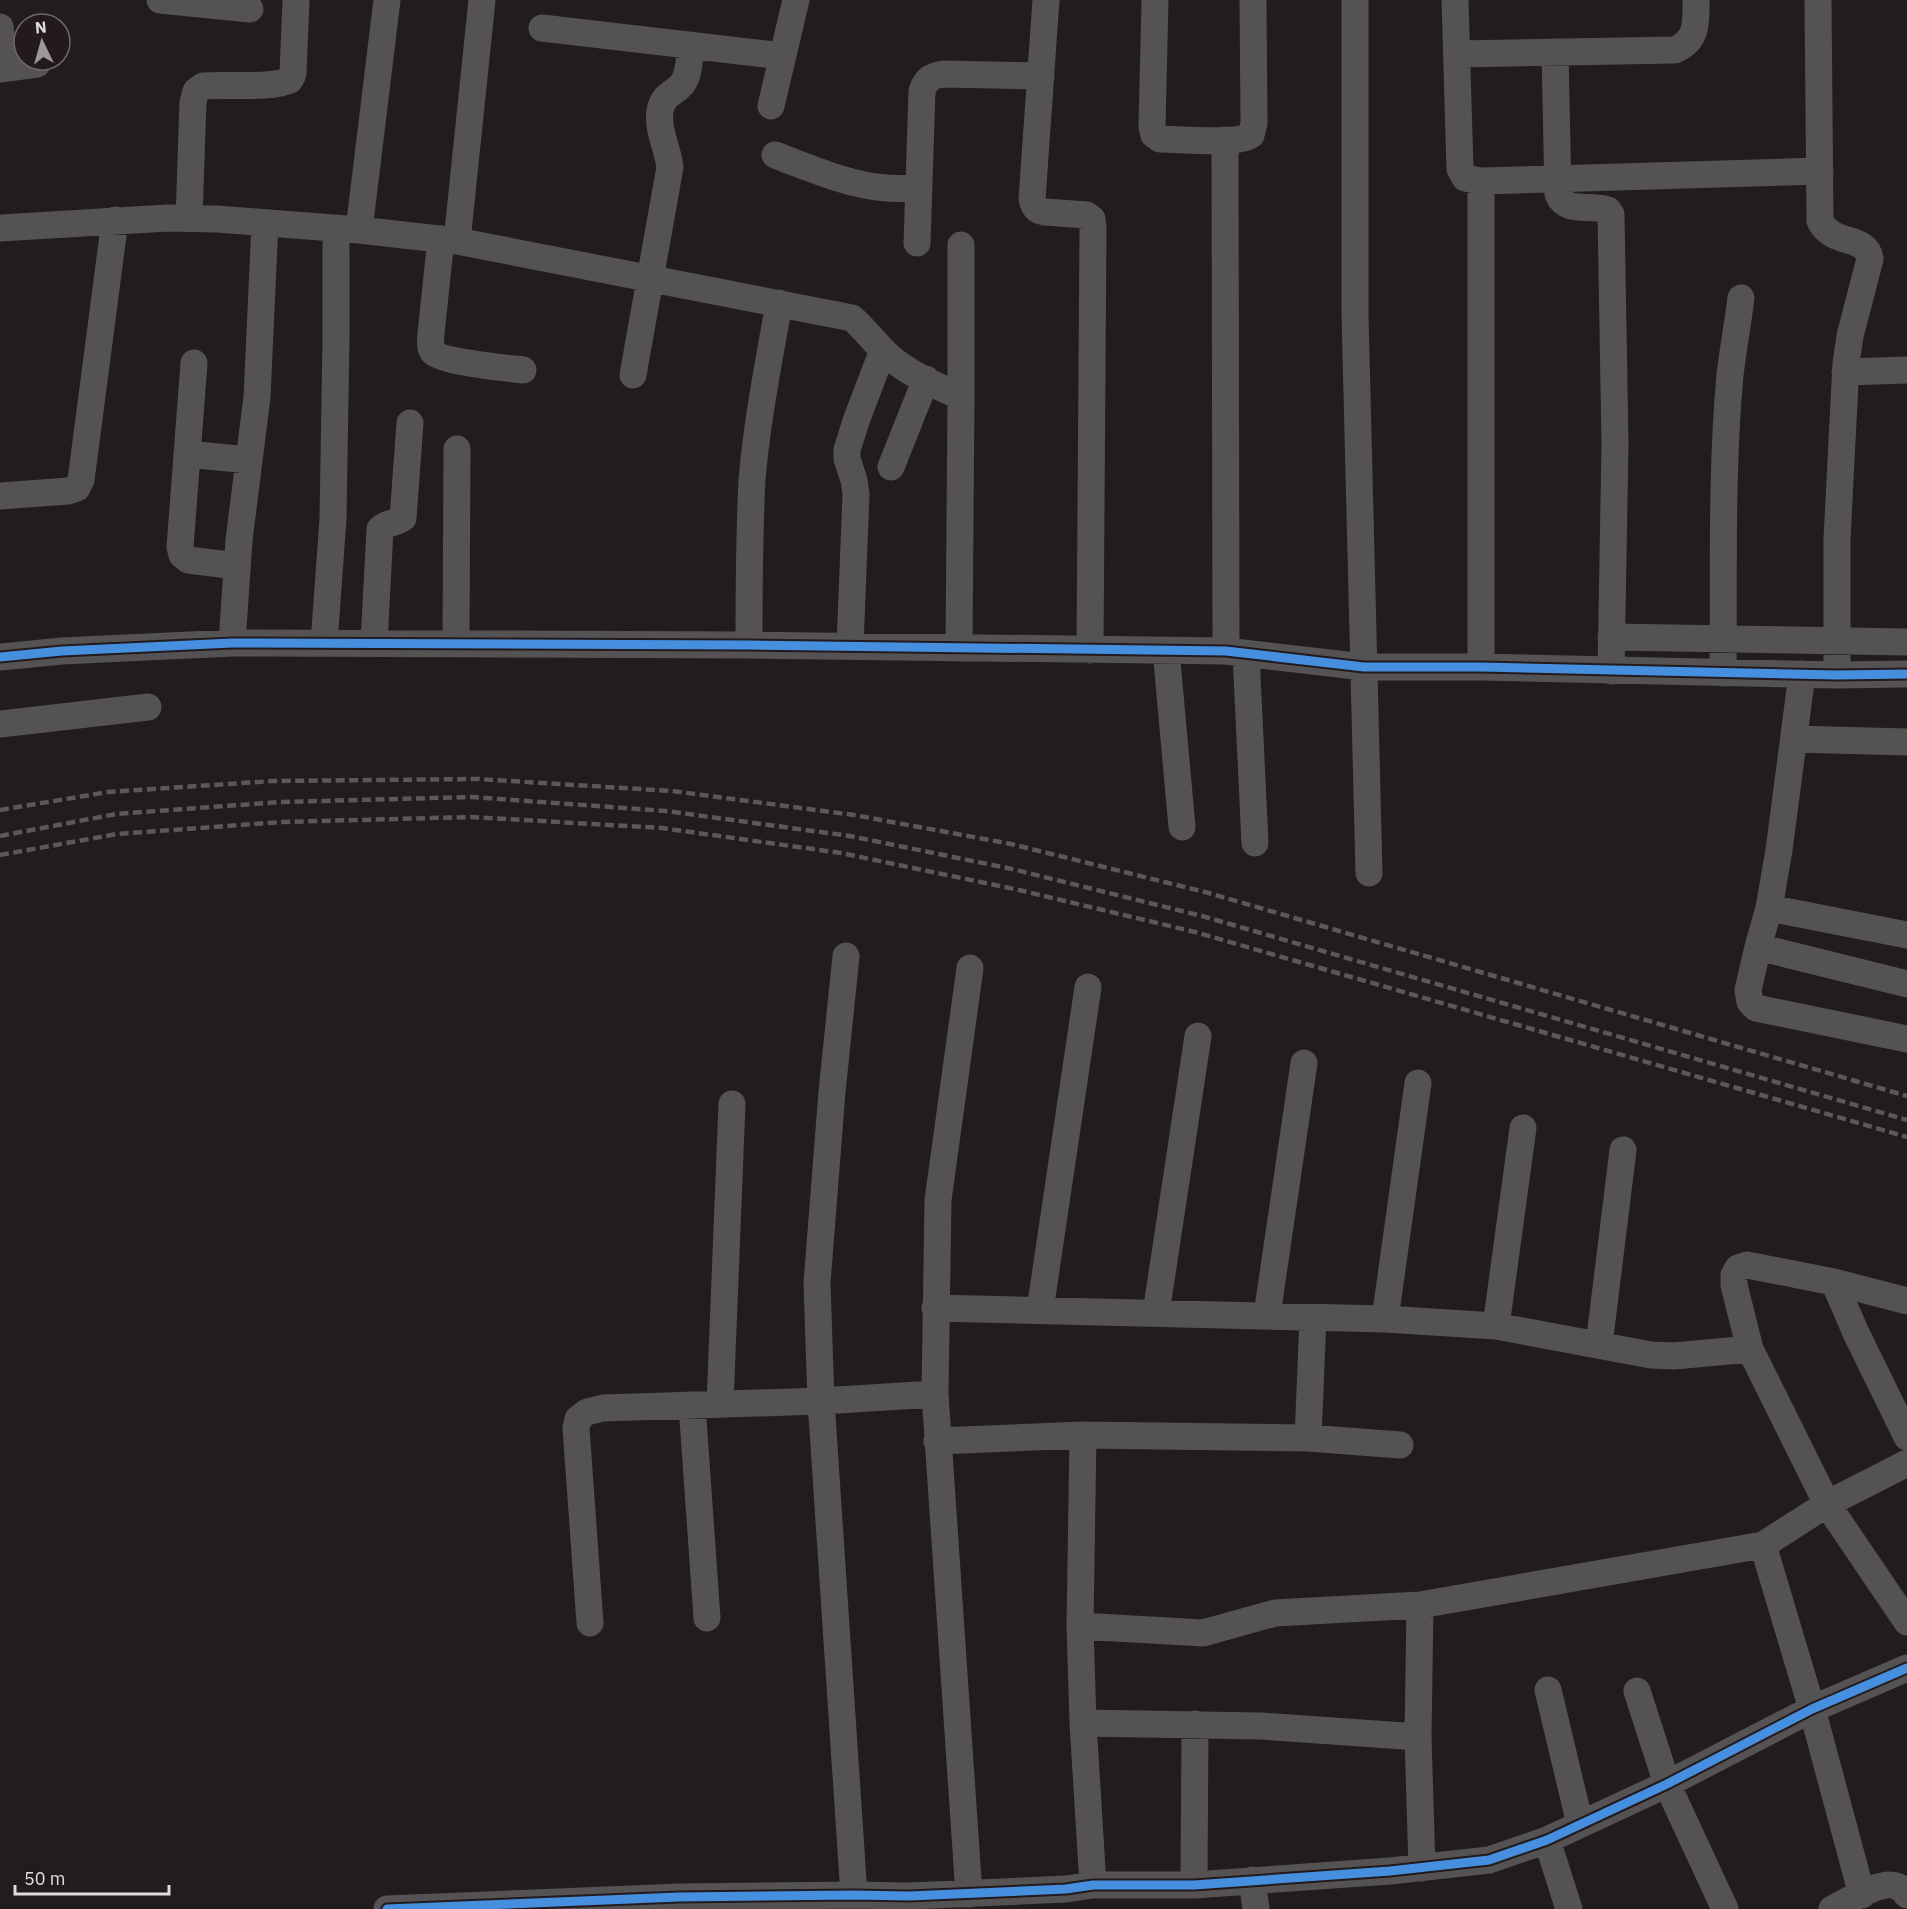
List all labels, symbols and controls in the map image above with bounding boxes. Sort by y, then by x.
north arrow [12,12,72,72]
text: N [34,17,47,38]
scale bar [15,1858,170,1896]
text: 50 m [24,1867,66,1890]

